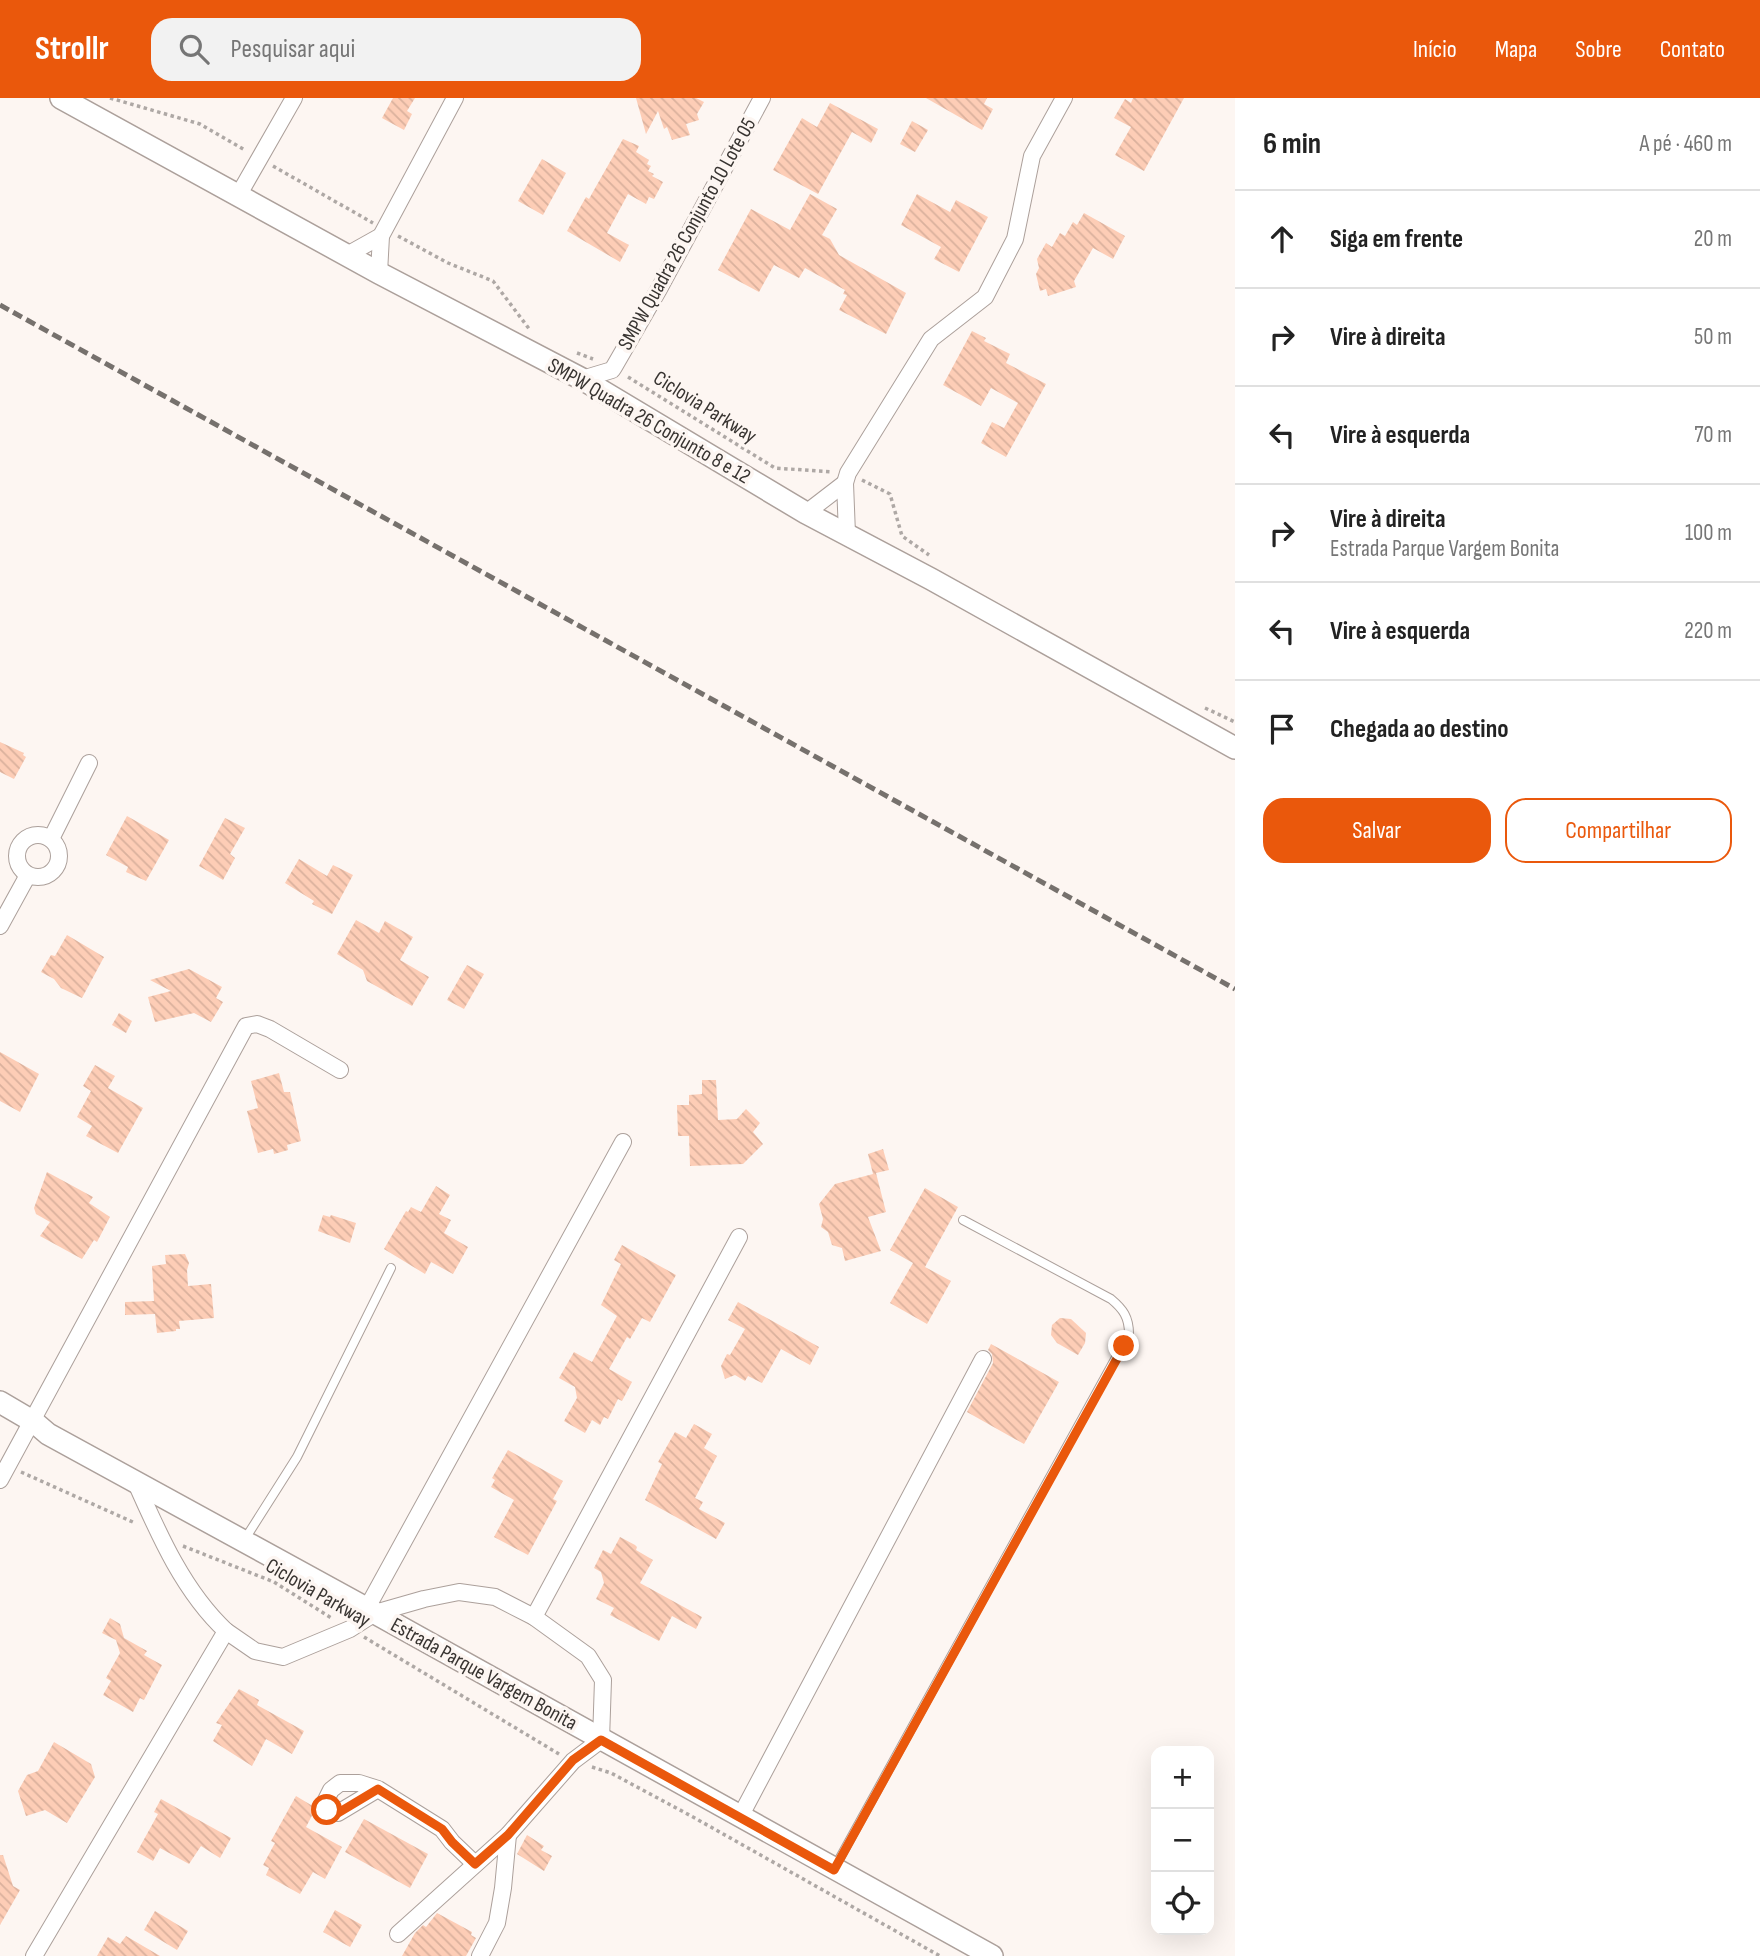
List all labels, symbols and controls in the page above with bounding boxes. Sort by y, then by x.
search box [151,18,641,81]
text: Strollr [35,29,109,69]
icon: search [175,30,213,68]
text: Pesquisar aqui [231,34,355,65]
text: Início [1413,35,1457,64]
text: Mapa [1495,35,1537,64]
text: Sobre [1575,35,1622,64]
text: Contato [1660,35,1725,64]
street label: SMPW Quadra 26 Conjunto 10 Lote 05 [613,114,761,354]
text: 6 min [1263,126,1321,162]
text: A pé · 460 m [1639,130,1732,158]
icon: ahead [1263,220,1301,258]
text: Siga em frente [1330,224,1463,255]
text: 20 m [1694,225,1732,253]
icon: right [1263,318,1301,356]
text: Vire à direita [1330,322,1446,353]
text: 50 m [1694,323,1732,351]
street label: SMPW Quadra 26 Conjunto 8 e 12 [543,353,755,489]
street label: Ciclovia Parkway [649,365,761,449]
icon: left [1263,416,1301,454]
text: Vire à esquerda [1330,420,1470,451]
text: 70 m [1694,421,1732,449]
text: Vire à direita [1330,504,1446,535]
icon: right [1263,514,1301,552]
text: 100 m [1685,519,1732,547]
text: Estrada Parque Vargem Bonita [1330,535,1559,563]
icon: left [1263,612,1301,650]
text: Vire à esquerda [1330,616,1470,647]
text: 220 m [1684,617,1732,645]
icon: arrive [1263,710,1301,748]
text: Chegada ao destino [1330,714,1509,745]
button: Salvar [1263,798,1491,863]
button: Compartilhar [1505,798,1732,863]
route end [1108,1330,1139,1361]
street label: Ciclovia Parkway [261,1553,375,1633]
street label: Estrada Parque Vargem Bonita [386,1612,582,1736]
map controls [1151,1746,1214,1935]
button: + [1151,1746,1214,1809]
route start [311,1794,342,1825]
button: − [1151,1809,1214,1872]
button: locate [1151,1872,1214,1935]

